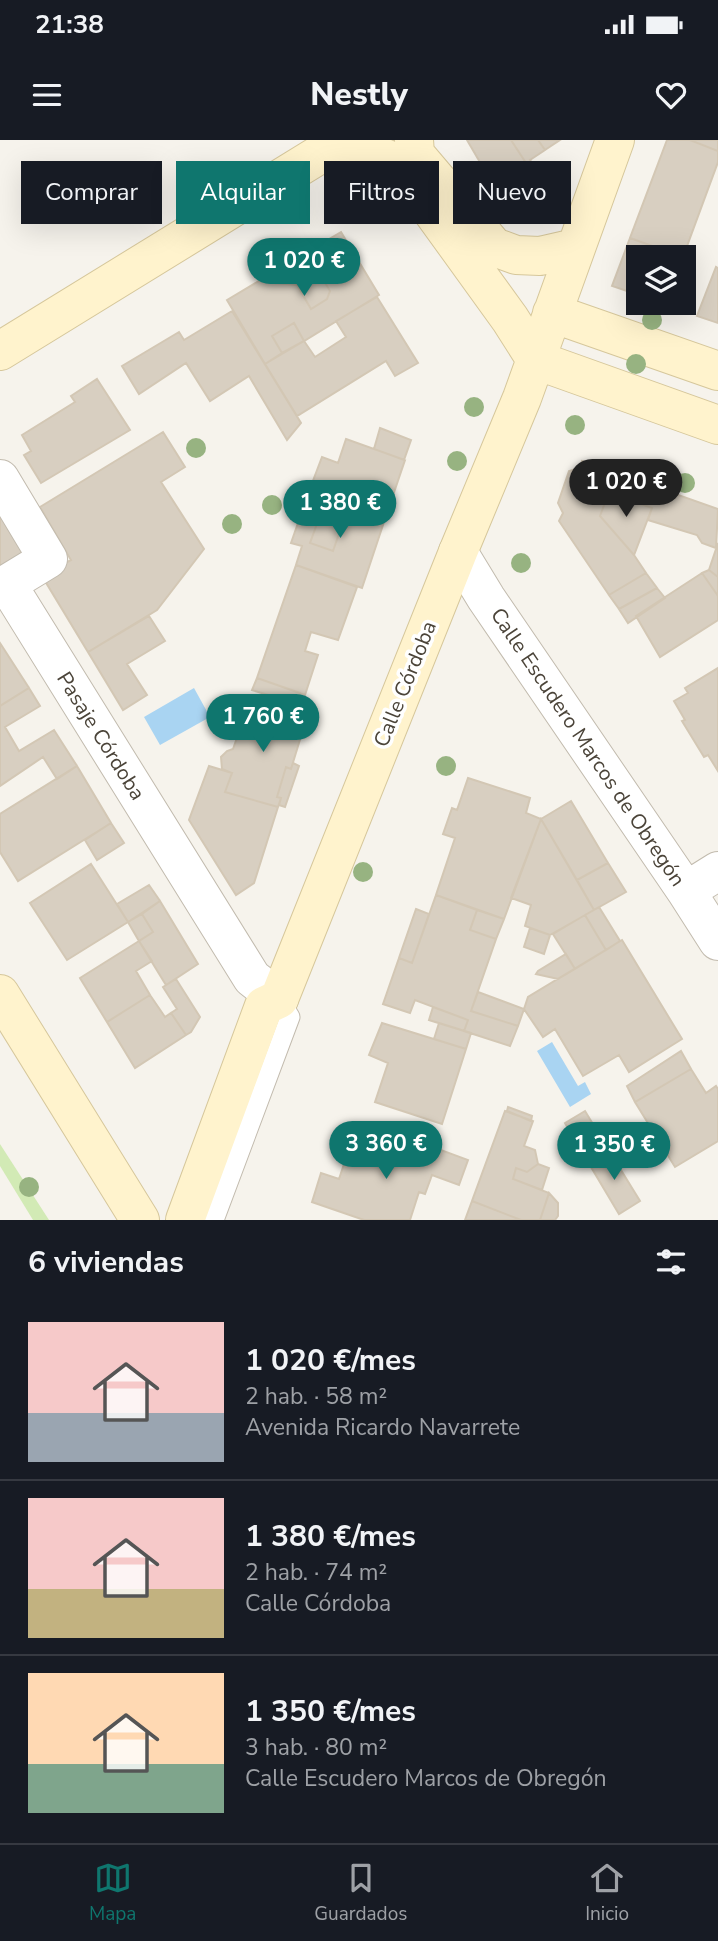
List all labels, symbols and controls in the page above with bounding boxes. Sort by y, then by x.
text: 21:38 [35,7,104,42]
text: Nestly [310,73,408,116]
icon: menu [28,76,66,114]
icon: heart [652,76,690,114]
chip: Comprar [21,161,162,224]
chip: Alquilar [176,161,310,224]
chip: Filtros [324,161,439,224]
chip: Nuevo [453,161,571,224]
pin: 1 020 € [239,239,369,298]
text: 1 020 € [263,245,345,276]
map controls [626,245,696,315]
button: layers [626,245,696,315]
pin: 1 020 € [561,460,691,519]
text: 1 020 € [585,466,667,497]
pin: 1 380 € [275,480,405,540]
text: 1 380 € [299,487,381,518]
street label: Calle Escudero Marcos de Obregón [484,602,692,892]
street label: Calle Córdoba [367,617,443,751]
street label: Pasaje Córdoba [50,666,152,806]
pin: 1 760 € [198,694,328,754]
text: 1 760 € [222,701,304,732]
pin: 3 360 € [321,1122,451,1181]
pin: 1 350 € [549,1122,679,1182]
text: 3 360 € [345,1128,427,1159]
text: 1 350 € [573,1129,655,1160]
text: 6 viviendas [28,1242,184,1283]
icon: filters [652,1243,690,1281]
text: 1 020 €/mes [245,1340,416,1381]
icon: home [84,1350,168,1434]
text: 2 hab. · 58 m² [245,1381,387,1412]
text: Avenida Ricardo Navarrete [245,1412,520,1443]
text: 1 380 €/mes [245,1516,416,1557]
icon: home [84,1526,168,1610]
text: 2 hab. · 74 m² [245,1557,387,1588]
text: Calle Córdoba [245,1588,391,1619]
text: 1 350 €/mes [245,1691,416,1732]
icon: home [84,1701,168,1785]
text: 3 hab. · 80 m² [245,1732,387,1763]
text: Calle Escudero Marcos de Obregón [245,1763,607,1794]
tab: Mapa [89,1859,136,1927]
tab: Guardados [314,1859,407,1927]
tab: Inicio [585,1859,629,1927]

